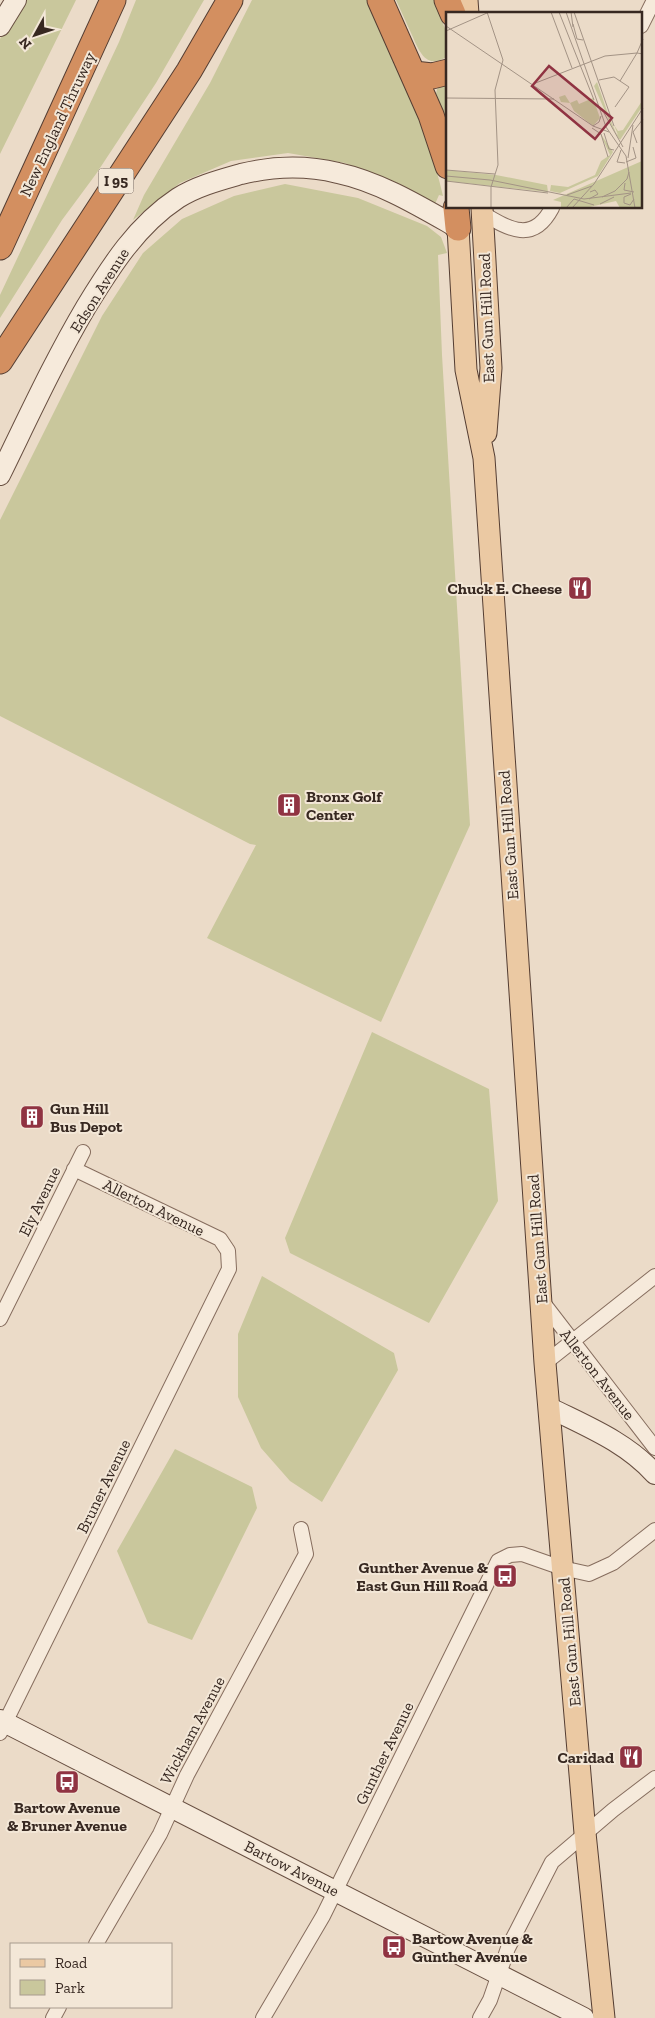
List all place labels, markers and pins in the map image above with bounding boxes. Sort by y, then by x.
restaurant icon: Chuck E. Cheese [567,575,593,601]
place label: Chuck E. Cheese [447,579,562,598]
place label: Bronx Golf Center [306,787,383,824]
building icon: Bronx Golf Center [276,792,302,818]
place label: Gun Hill Bus Depot [50,1099,123,1136]
building icon: Gun Hill Bus Depot [19,1104,45,1130]
place label: Gunther Avenue & East Gun Hill Road [356,1558,488,1595]
bus stop icon: Gunther Avenue & East Gun Hill Road [492,1563,518,1589]
restaurant icon: Caridad [618,1744,644,1770]
place label: Caridad [557,1748,614,1767]
bus stop icon: Bartow Avenue & Bruner Avenue [54,1769,80,1795]
place label: Bartow Avenue & Bruner Avenue [7,1798,127,1835]
place label: Bartow Avenue & Gunther Avenue [412,1929,533,1966]
bus stop icon: Bartow Avenue & Gunther Avenue [381,1934,407,1960]

